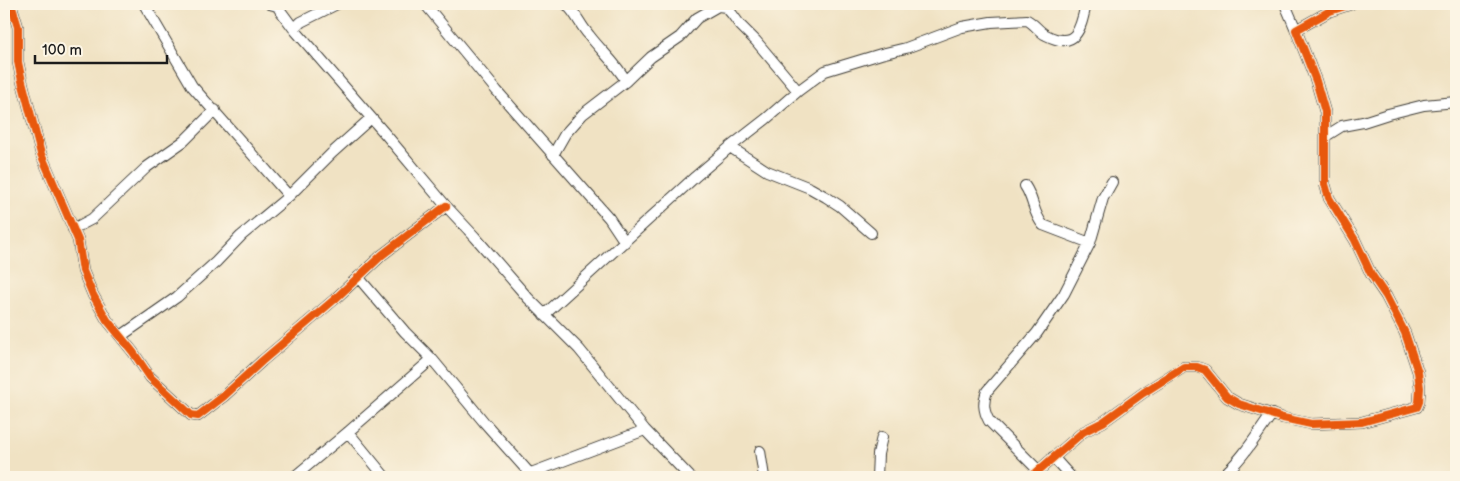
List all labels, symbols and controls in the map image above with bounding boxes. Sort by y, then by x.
scale bar [35,32,168,64]
text: 100 m [42,41,82,60]

